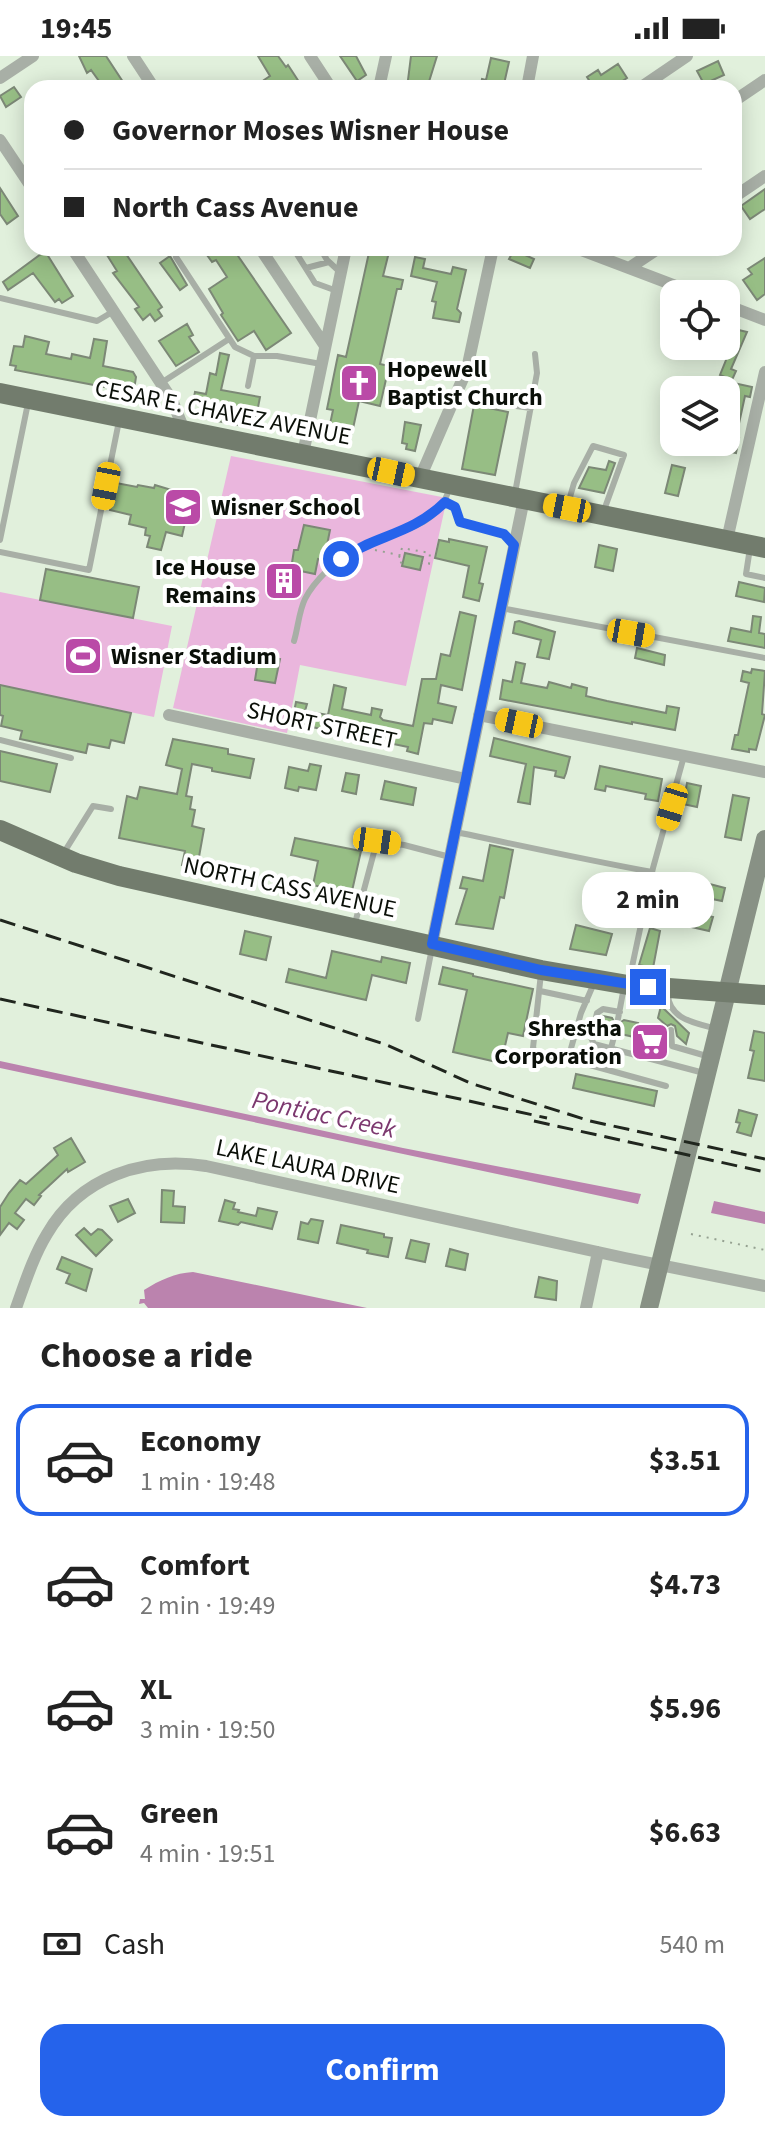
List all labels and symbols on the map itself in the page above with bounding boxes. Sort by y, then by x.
place label: Hopewell Baptist Church [387,352,543,415]
church icon: Hopewell Baptist Church [338,362,380,404]
street label: CESAR E. CHAVEZ AVENUE [92,370,354,454]
car [365,455,417,489]
car [90,460,122,512]
school or university icon: Wisner School [162,486,204,528]
place label: Wisner School [211,490,360,525]
car [541,492,593,524]
route start [323,541,359,577]
place label: Ice House Remains [155,550,256,613]
building icon: Ice House Remains [263,560,305,602]
car [605,617,657,649]
sports icon: Wisner Stadium [62,635,104,677]
place label: Wisner Stadium [111,639,277,674]
street label: SHORT STREET [244,693,400,758]
car [493,706,545,740]
car [654,781,690,833]
car [352,826,402,856]
street label: NORTH CASS AVENUE [180,848,399,927]
callout: 2 min [582,871,714,927]
route end [630,969,666,1005]
place label: Shrestha Corporation [494,1011,622,1074]
supermarket icon: Shrestha Corporation [629,1021,671,1063]
water label: Pontiac Creek [249,1081,400,1148]
street label: LAKE LAURA DRIVE [213,1130,403,1203]

